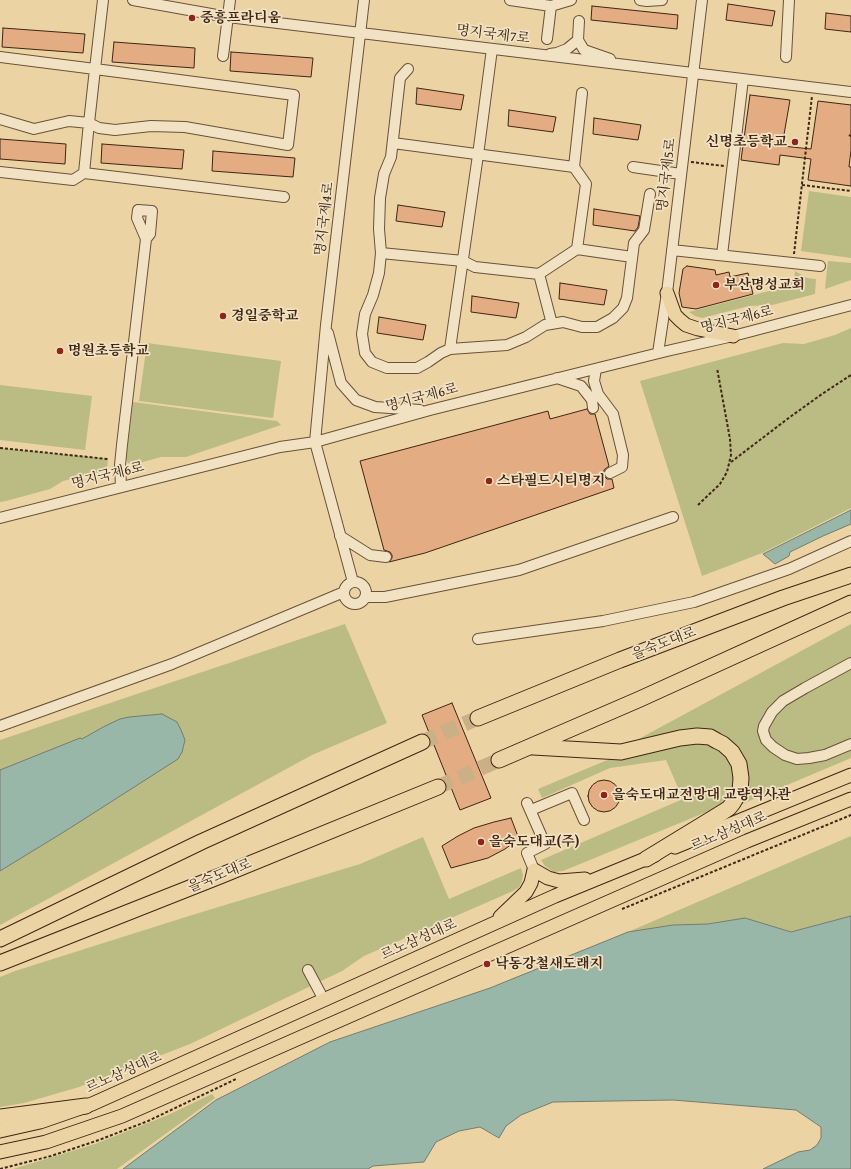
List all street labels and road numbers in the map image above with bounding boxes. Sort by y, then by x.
street label: 명지국제7로 [455,22,531,48]
street label: 명지국제5로 [654,137,680,213]
street label: 명지국제4로 [312,181,338,257]
street label: 명지국제6로 [699,303,775,337]
street label: 명지국제6로 [384,380,460,416]
street label: 명지국제6로 [70,459,146,493]
street label: 을숙도대로 [629,624,699,664]
street label: 르노삼성대로 [688,808,770,856]
street label: 을숙도대로 [186,856,254,896]
street label: 르노삼성대로 [379,916,459,964]
street label: 르노삼성대로 [84,1049,164,1097]

